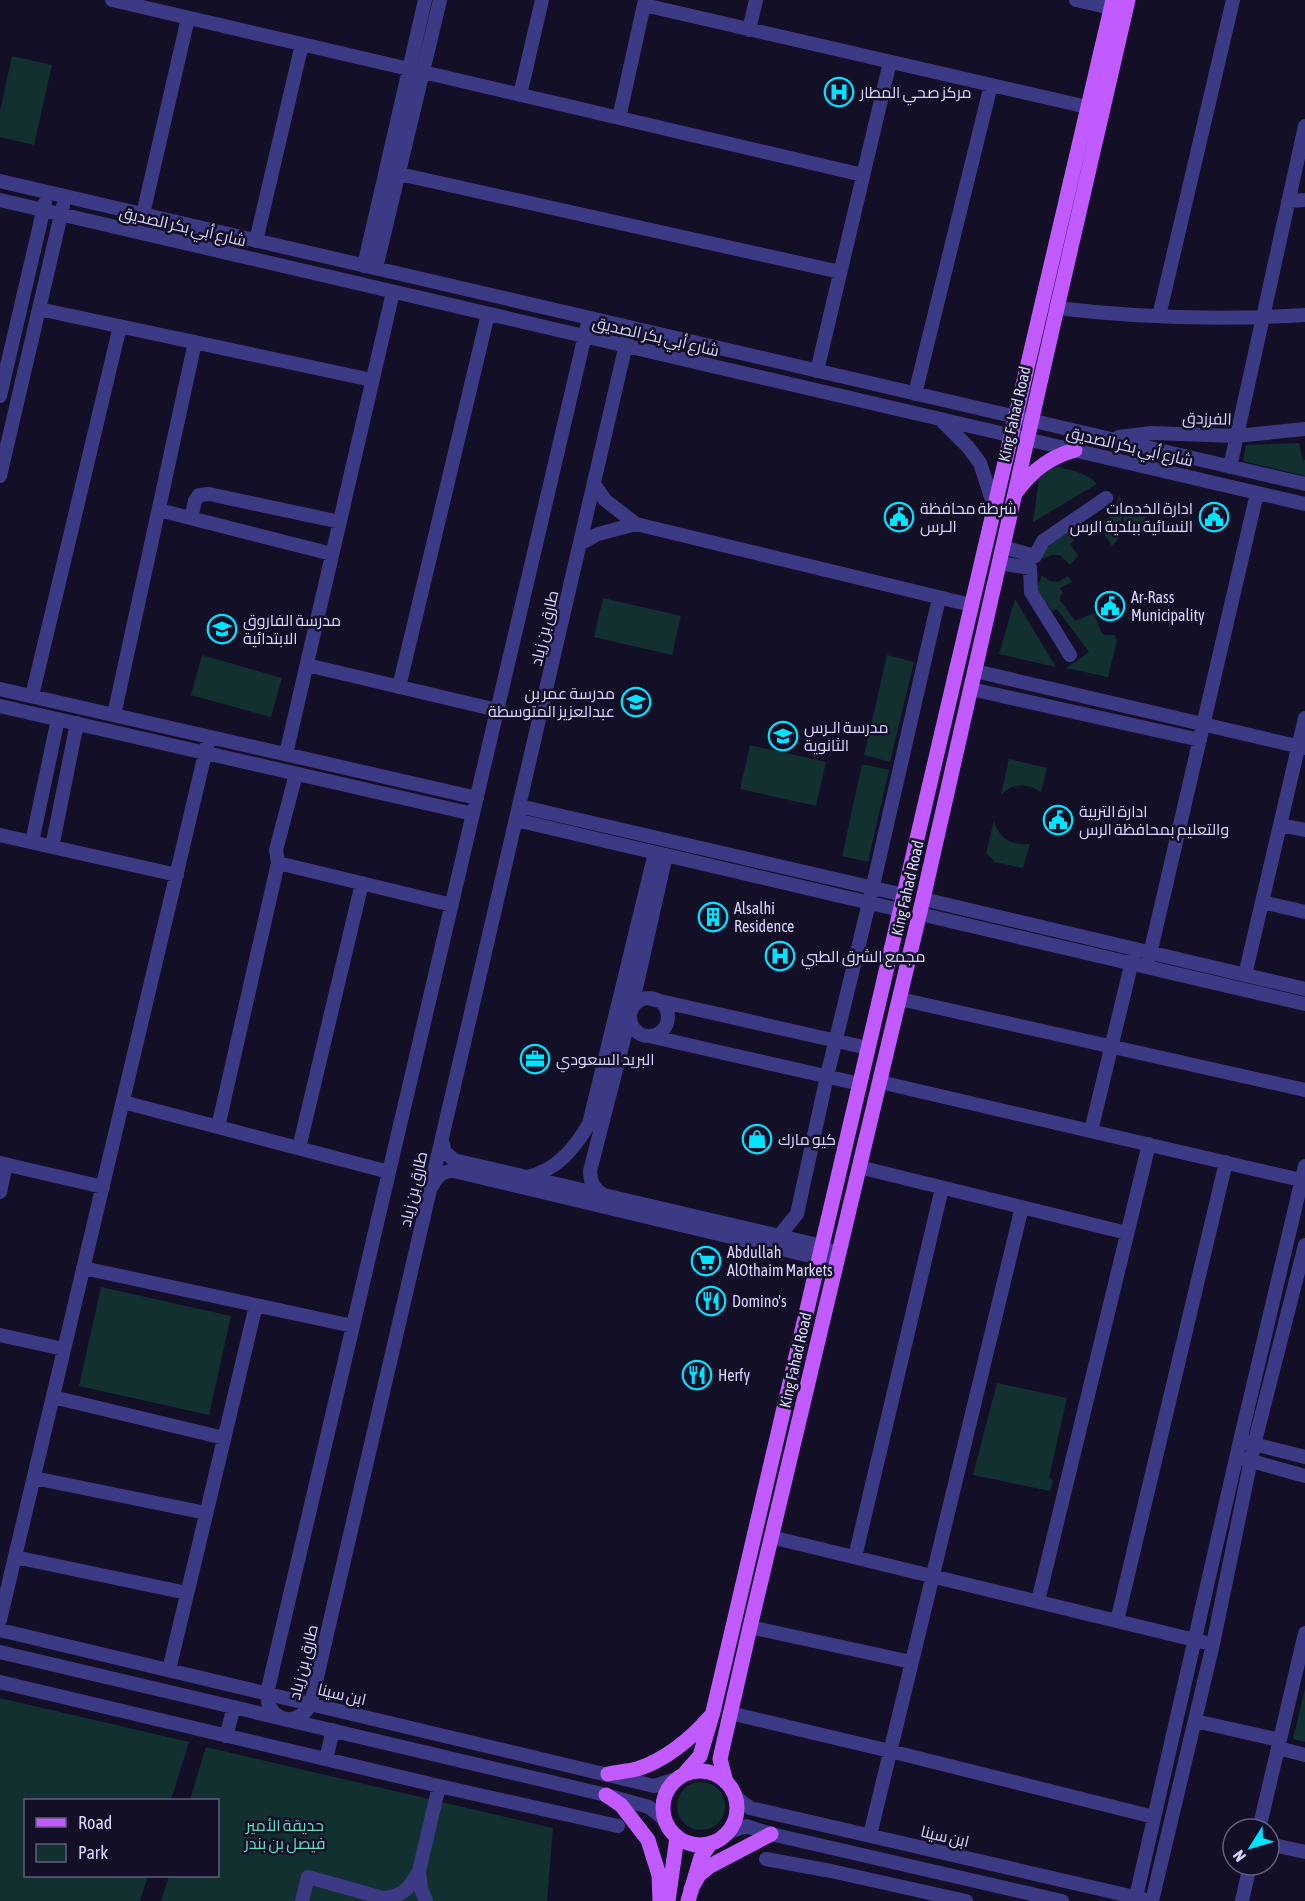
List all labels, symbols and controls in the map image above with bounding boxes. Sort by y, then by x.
hospital icon: مركز صحي المطار [823,76,855,108]
place label: مركز صحي المطار [859,83,972,106]
street label: شارع أبي بكر الصديق [117,203,248,254]
street label: شارع أبي بكر الصديق [590,313,721,364]
street label: King Fahad Road [994,364,1035,464]
street label: الفرزدق [1182,408,1232,430]
street label: شارع أبي بكر الصديق [1064,423,1195,474]
place label: شرطة محافظة الـرس [920,499,1017,537]
place label: ادارة الخدمات النسائية ببلدية الرس [1070,499,1193,537]
public building icon: شرطة محافظة الـرس [883,501,915,533]
public building icon: ادارة الخدمات النسائية ببلدية الرس [1198,501,1230,533]
place label: Ar-Rass Municipality [1131,588,1205,625]
street label: طارق بن زياد [527,589,563,668]
public building icon: Ar-Rass Municipality [1094,590,1126,622]
place label: مدرسة الفاروق الابتدائية [243,611,341,648]
school or university icon: مدرسة الفاروق الابتدائية [206,613,238,645]
place label: مدرسة عمر بن عبدالعزيز المتوسطة [488,684,615,721]
school or university icon: مدرسة عمر بن عبدالعزيز المتوسطة [620,686,652,718]
place label: مدرسة الـرس الثانوية [804,718,889,755]
school or university icon: مدرسة الـرس الثانوية [767,720,799,752]
place label: ادارة التربية والتعليم بمحافظة الرس [1079,802,1229,841]
public building icon: ادارة التربية والتعليم بمحافظة الرس [1042,804,1074,836]
street label: King Fahad Road [887,838,928,938]
place label: Alsalhi Residence [734,899,794,935]
building icon: Alsalhi Residence [697,901,729,933]
hospital icon: مجمع الشرق الطبي [764,940,796,972]
place label: مجمع الشرق الطبي [801,947,925,970]
office icon: البريد السعودي [519,1043,551,1075]
place label: البريد السعودي [556,1050,654,1073]
shop icon: كيو مارك [741,1123,773,1155]
place label: كيو مارك [778,1130,836,1149]
street label: طارق بن زياد [396,1150,432,1229]
place label: Abdullah AlOthaim Markets [727,1243,833,1279]
supermarket icon: Abdullah AlOthaim Markets [690,1245,722,1277]
restaurant icon: Domino's [695,1285,727,1317]
place label: Domino's [732,1292,787,1310]
street label: King Fahad Road [775,1310,816,1410]
restaurant icon: Herfy [681,1359,713,1391]
place label: Herfy [718,1366,751,1385]
street label: طارق بن زياد [285,1623,323,1702]
street label: ابن سينا [316,1680,368,1710]
legend [24,1799,219,1877]
text: Road [78,1812,112,1833]
park label: حديقة الأمير فيصل بن بندر [244,1816,325,1854]
north arrow [1221,1817,1281,1877]
street label: ابن سينا [919,1822,971,1852]
text: Park [78,1842,108,1863]
text: N [1229,1847,1249,1865]

